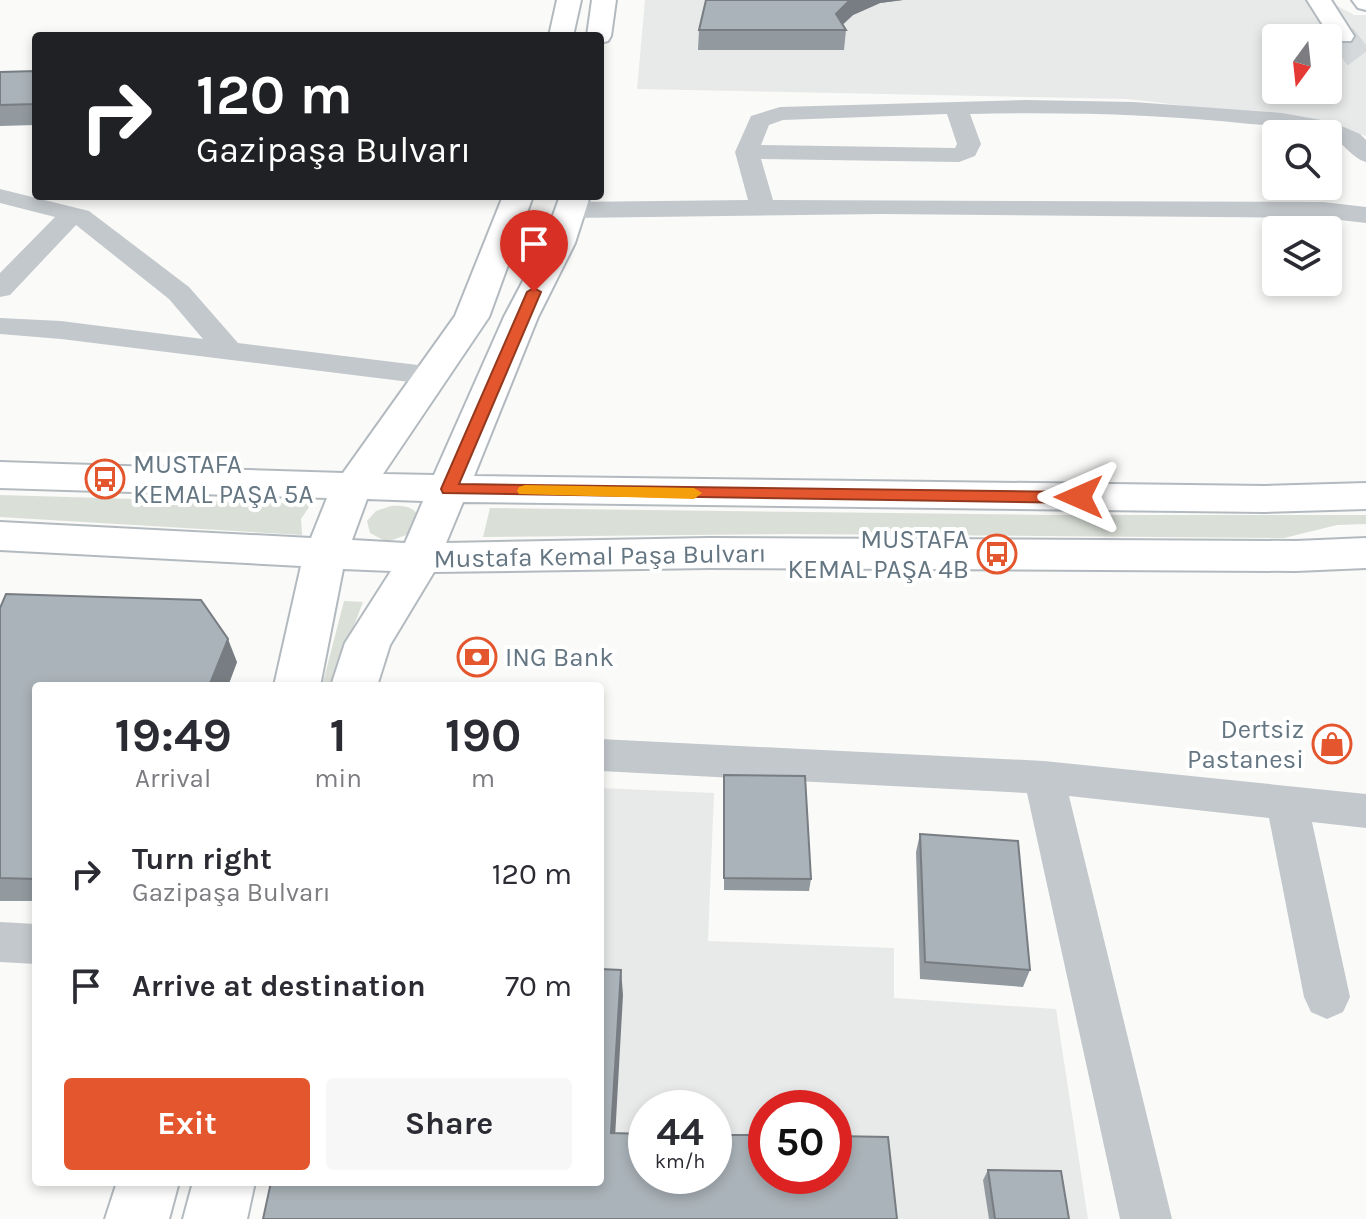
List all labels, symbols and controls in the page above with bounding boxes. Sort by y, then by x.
north arrow [1262,24,1342,104]
map controls [1262,24,1342,296]
text: 120 m [196,62,353,127]
icon: right [64,64,168,168]
button: search [1262,120,1342,200]
text: Gazipaşa Bulvarı [196,129,471,171]
pin [500,210,568,292]
button: layers [1262,216,1342,296]
icon: arrive [512,222,556,266]
place label: MUSTAFA KEMAL PAŞA 5A [133,449,314,510]
position arrow [1037,455,1121,539]
bus stop icon: MUSTAFA KEMAL PAŞA 5A [84,458,126,500]
place label: MUSTAFA KEMAL PAŞA 4B [787,524,969,585]
bus stop icon: MUSTAFA KEMAL PAŞA 4B [976,533,1018,575]
street label: Mustafa Kemal Paşa Bulvarı [433,538,767,574]
bank icon: ING Bank [456,636,498,678]
place label: ING Bank [505,642,614,673]
text: 19:49 [115,707,232,763]
text: 1 [330,707,347,763]
text: 190 [445,707,521,763]
place label: Dertsiz Pastanesi [1187,714,1304,775]
shop icon: Dertsiz Pastanesi [1311,723,1353,765]
text: Arrival [135,763,211,794]
text: min [314,763,362,794]
text: m [471,763,495,794]
text: Turn right [132,841,272,877]
icon: right [64,852,108,896]
text: 120 m [492,856,572,892]
text: Gazipaşa Bulvarı [132,877,331,908]
icon: arrive [64,964,108,1008]
text: Arrive at destination [132,968,426,1004]
text: 70 m [505,968,572,1004]
button: Exit [64,1078,310,1170]
button: Share [326,1078,572,1170]
speed limit sign: 50 [748,1090,852,1194]
text: 44 [656,1108,704,1155]
text: km/h [655,1150,705,1173]

